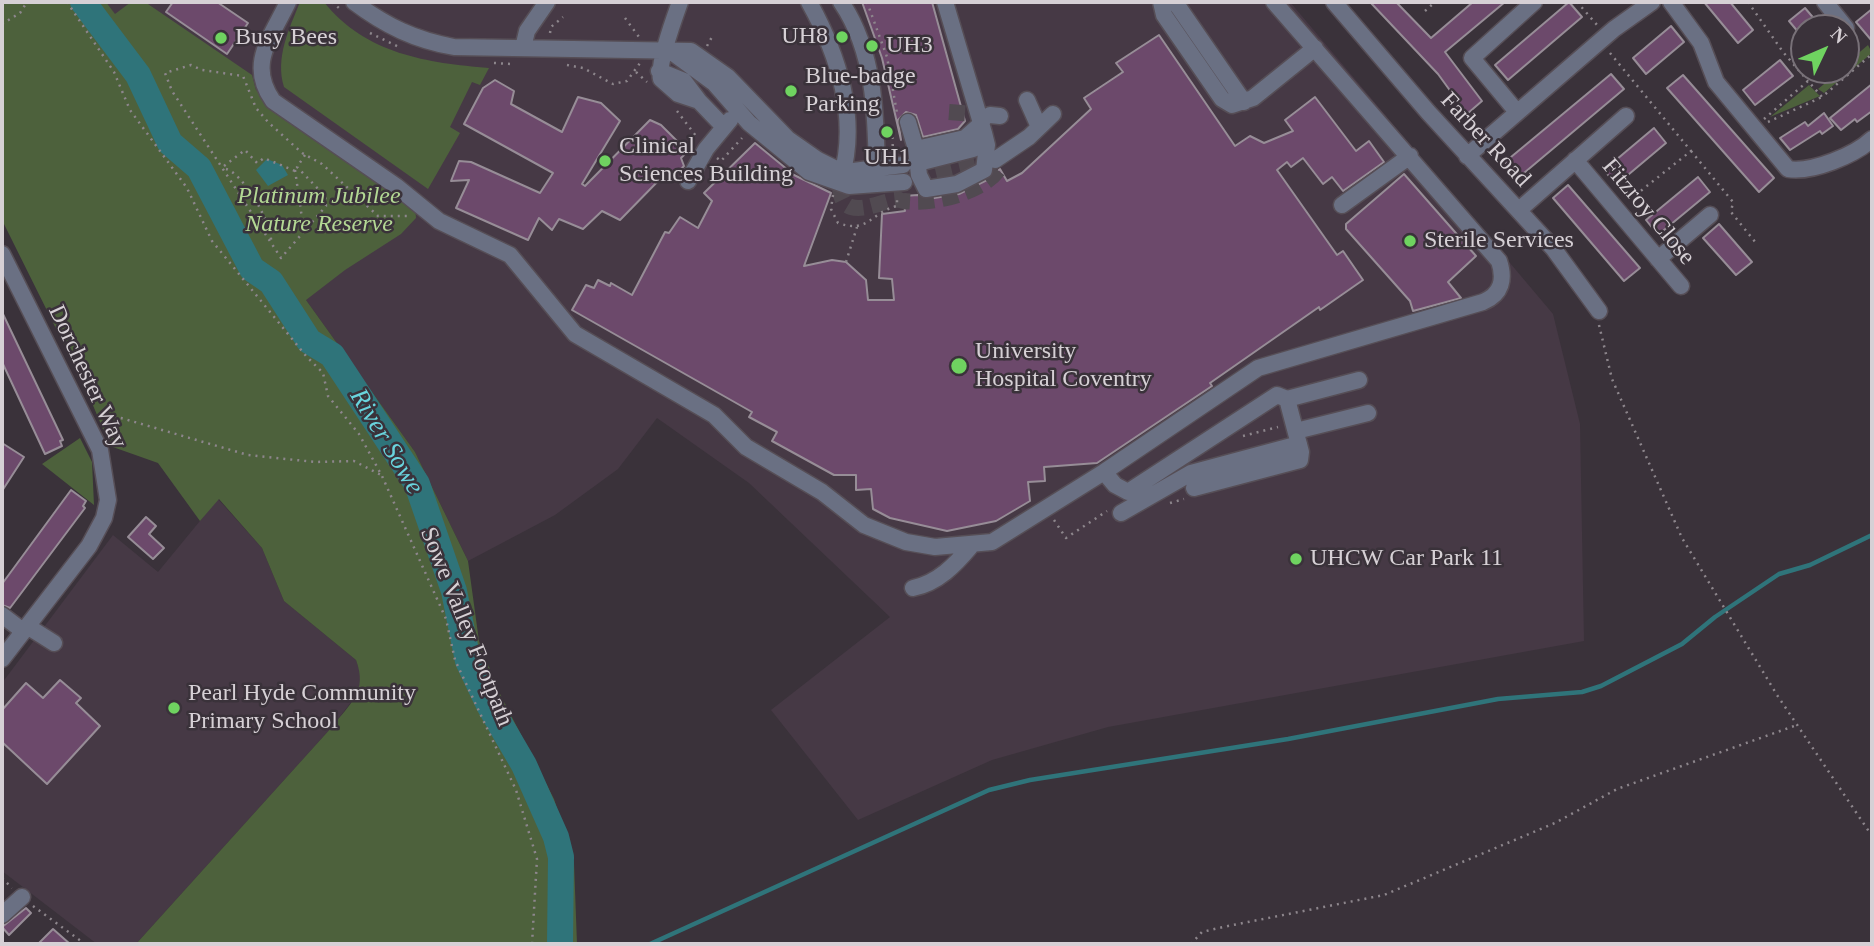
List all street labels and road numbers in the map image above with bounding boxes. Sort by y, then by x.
street label: Farber Road [1434,87,1536,193]
street label: Fitzroy Close [1595,153,1701,271]
street label: Dorchester Way [41,301,133,453]
street label: Sowe Valley Footpath [413,523,519,731]

